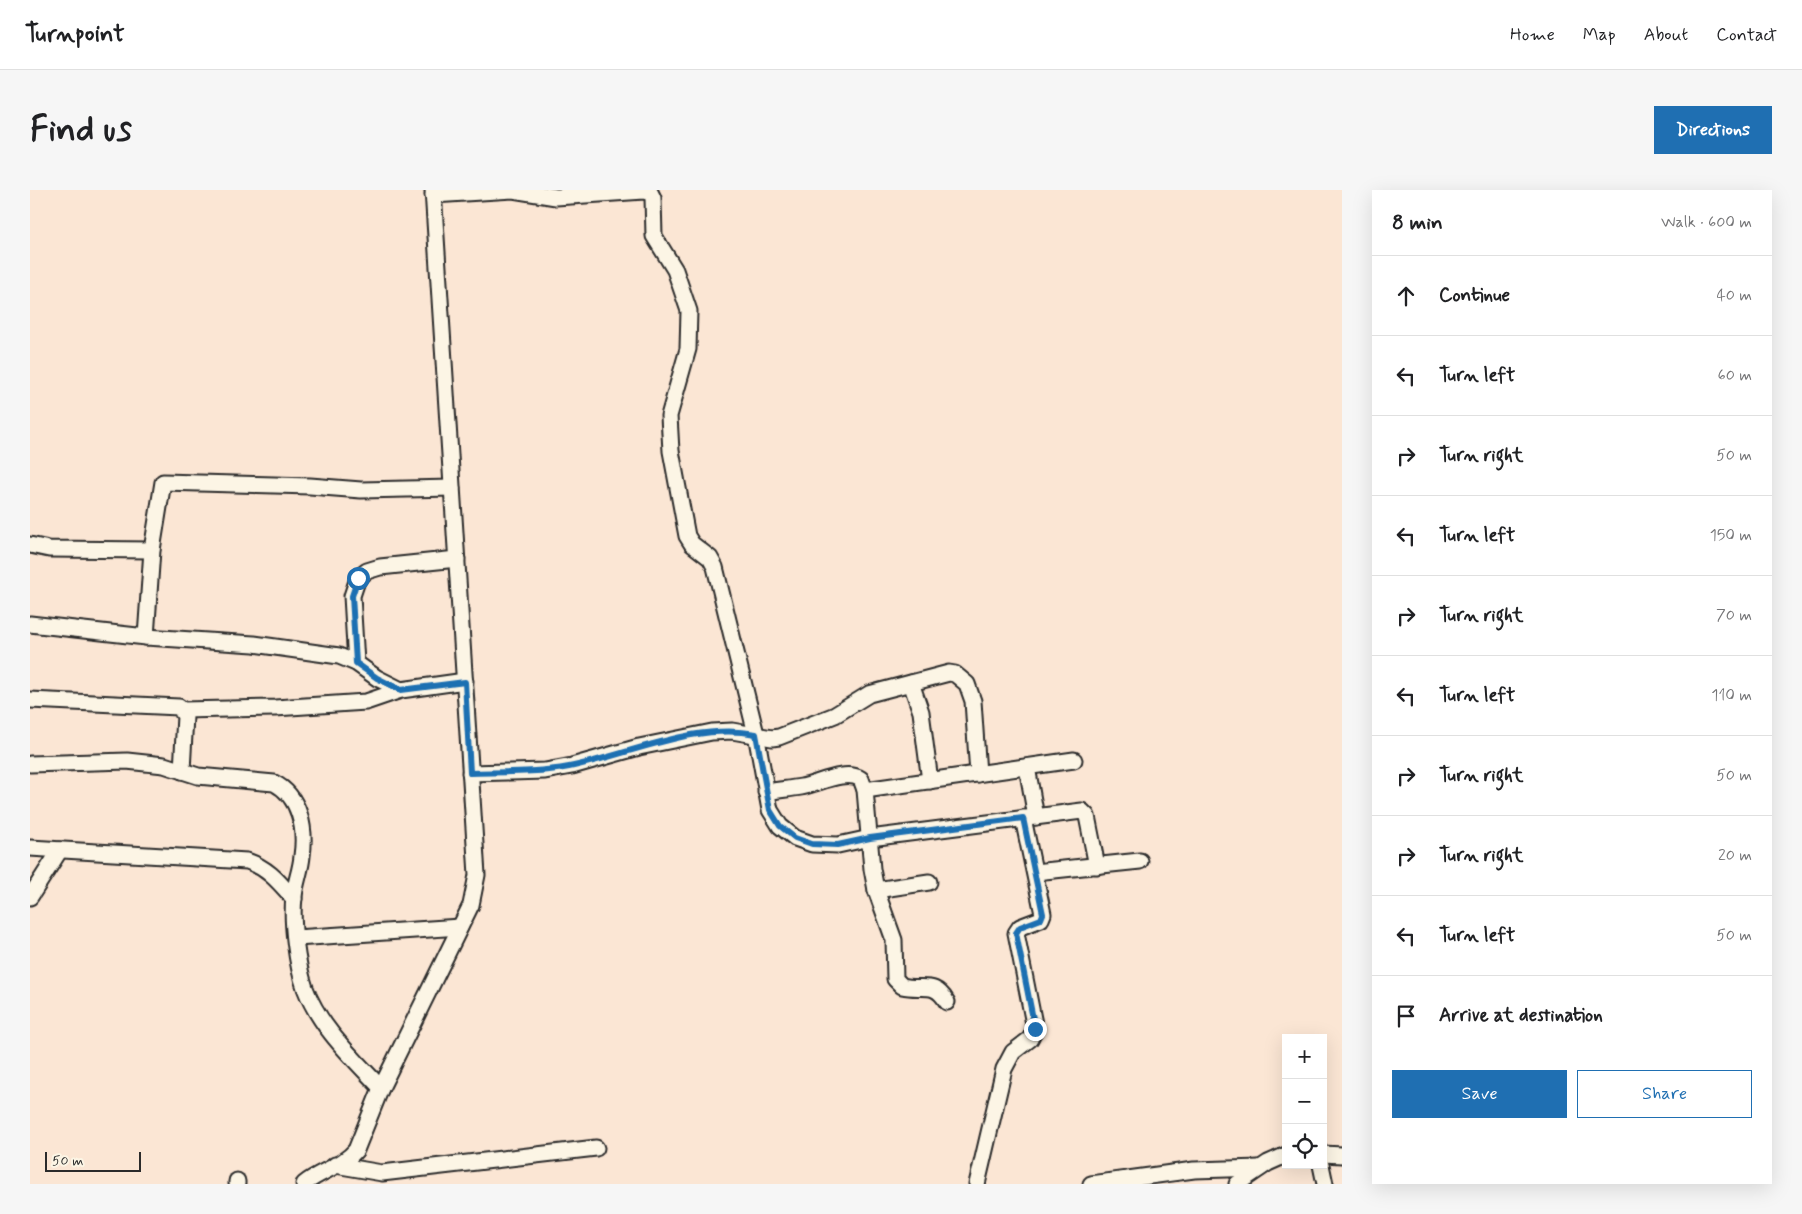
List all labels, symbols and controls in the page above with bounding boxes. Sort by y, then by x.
text: Turnpoint [25,19,125,50]
text: Home [1510,23,1555,47]
text: Map [1583,23,1616,47]
text: About [1644,23,1688,47]
text: Contact [1716,23,1777,47]
button: Directions [1654,106,1772,154]
text: Find us [30,107,132,153]
text: 8 min [1392,209,1443,237]
text: Walk · 600 m [1661,212,1752,233]
icon: ahead [1392,282,1420,310]
text: Continue [1439,283,1510,308]
text: 40 m [1716,285,1752,306]
icon: left [1392,362,1420,390]
text: Turn left [1439,363,1515,388]
text: 60 m [1718,365,1752,386]
icon: right [1392,442,1420,470]
text: Turn right [1439,443,1523,468]
text: 50 m [1716,445,1752,466]
icon: left [1392,522,1420,550]
text: Turn left [1439,523,1515,548]
text: 150 m [1710,525,1752,546]
route start [347,567,370,590]
icon: right [1392,602,1420,630]
text: Turn right [1439,603,1523,628]
text: 70 m [1716,605,1752,626]
icon: left [1392,682,1420,710]
text: Turn left [1439,683,1515,708]
text: 110 m [1711,685,1752,706]
icon: right [1392,762,1420,790]
text: Turn right [1439,763,1523,788]
text: 50 m [1716,765,1752,786]
icon: right [1392,842,1420,870]
text: Turn right [1439,843,1523,868]
text: 20 m [1718,845,1752,866]
icon: left [1392,922,1420,950]
text: Turn left [1439,923,1515,948]
text: 50 m [1716,925,1752,946]
icon: arrive [1392,1002,1420,1030]
text: Arrive at destination [1439,1003,1603,1028]
route end [1024,1018,1047,1041]
map controls [1282,1034,1327,1169]
button: + [1282,1034,1327,1079]
button: Save [1392,1070,1567,1118]
button: Share [1577,1070,1752,1118]
button: − [1282,1079,1327,1124]
button: locate [1282,1124,1327,1169]
scale bar [45,1149,141,1172]
text: 50 m [52,1152,83,1170]

